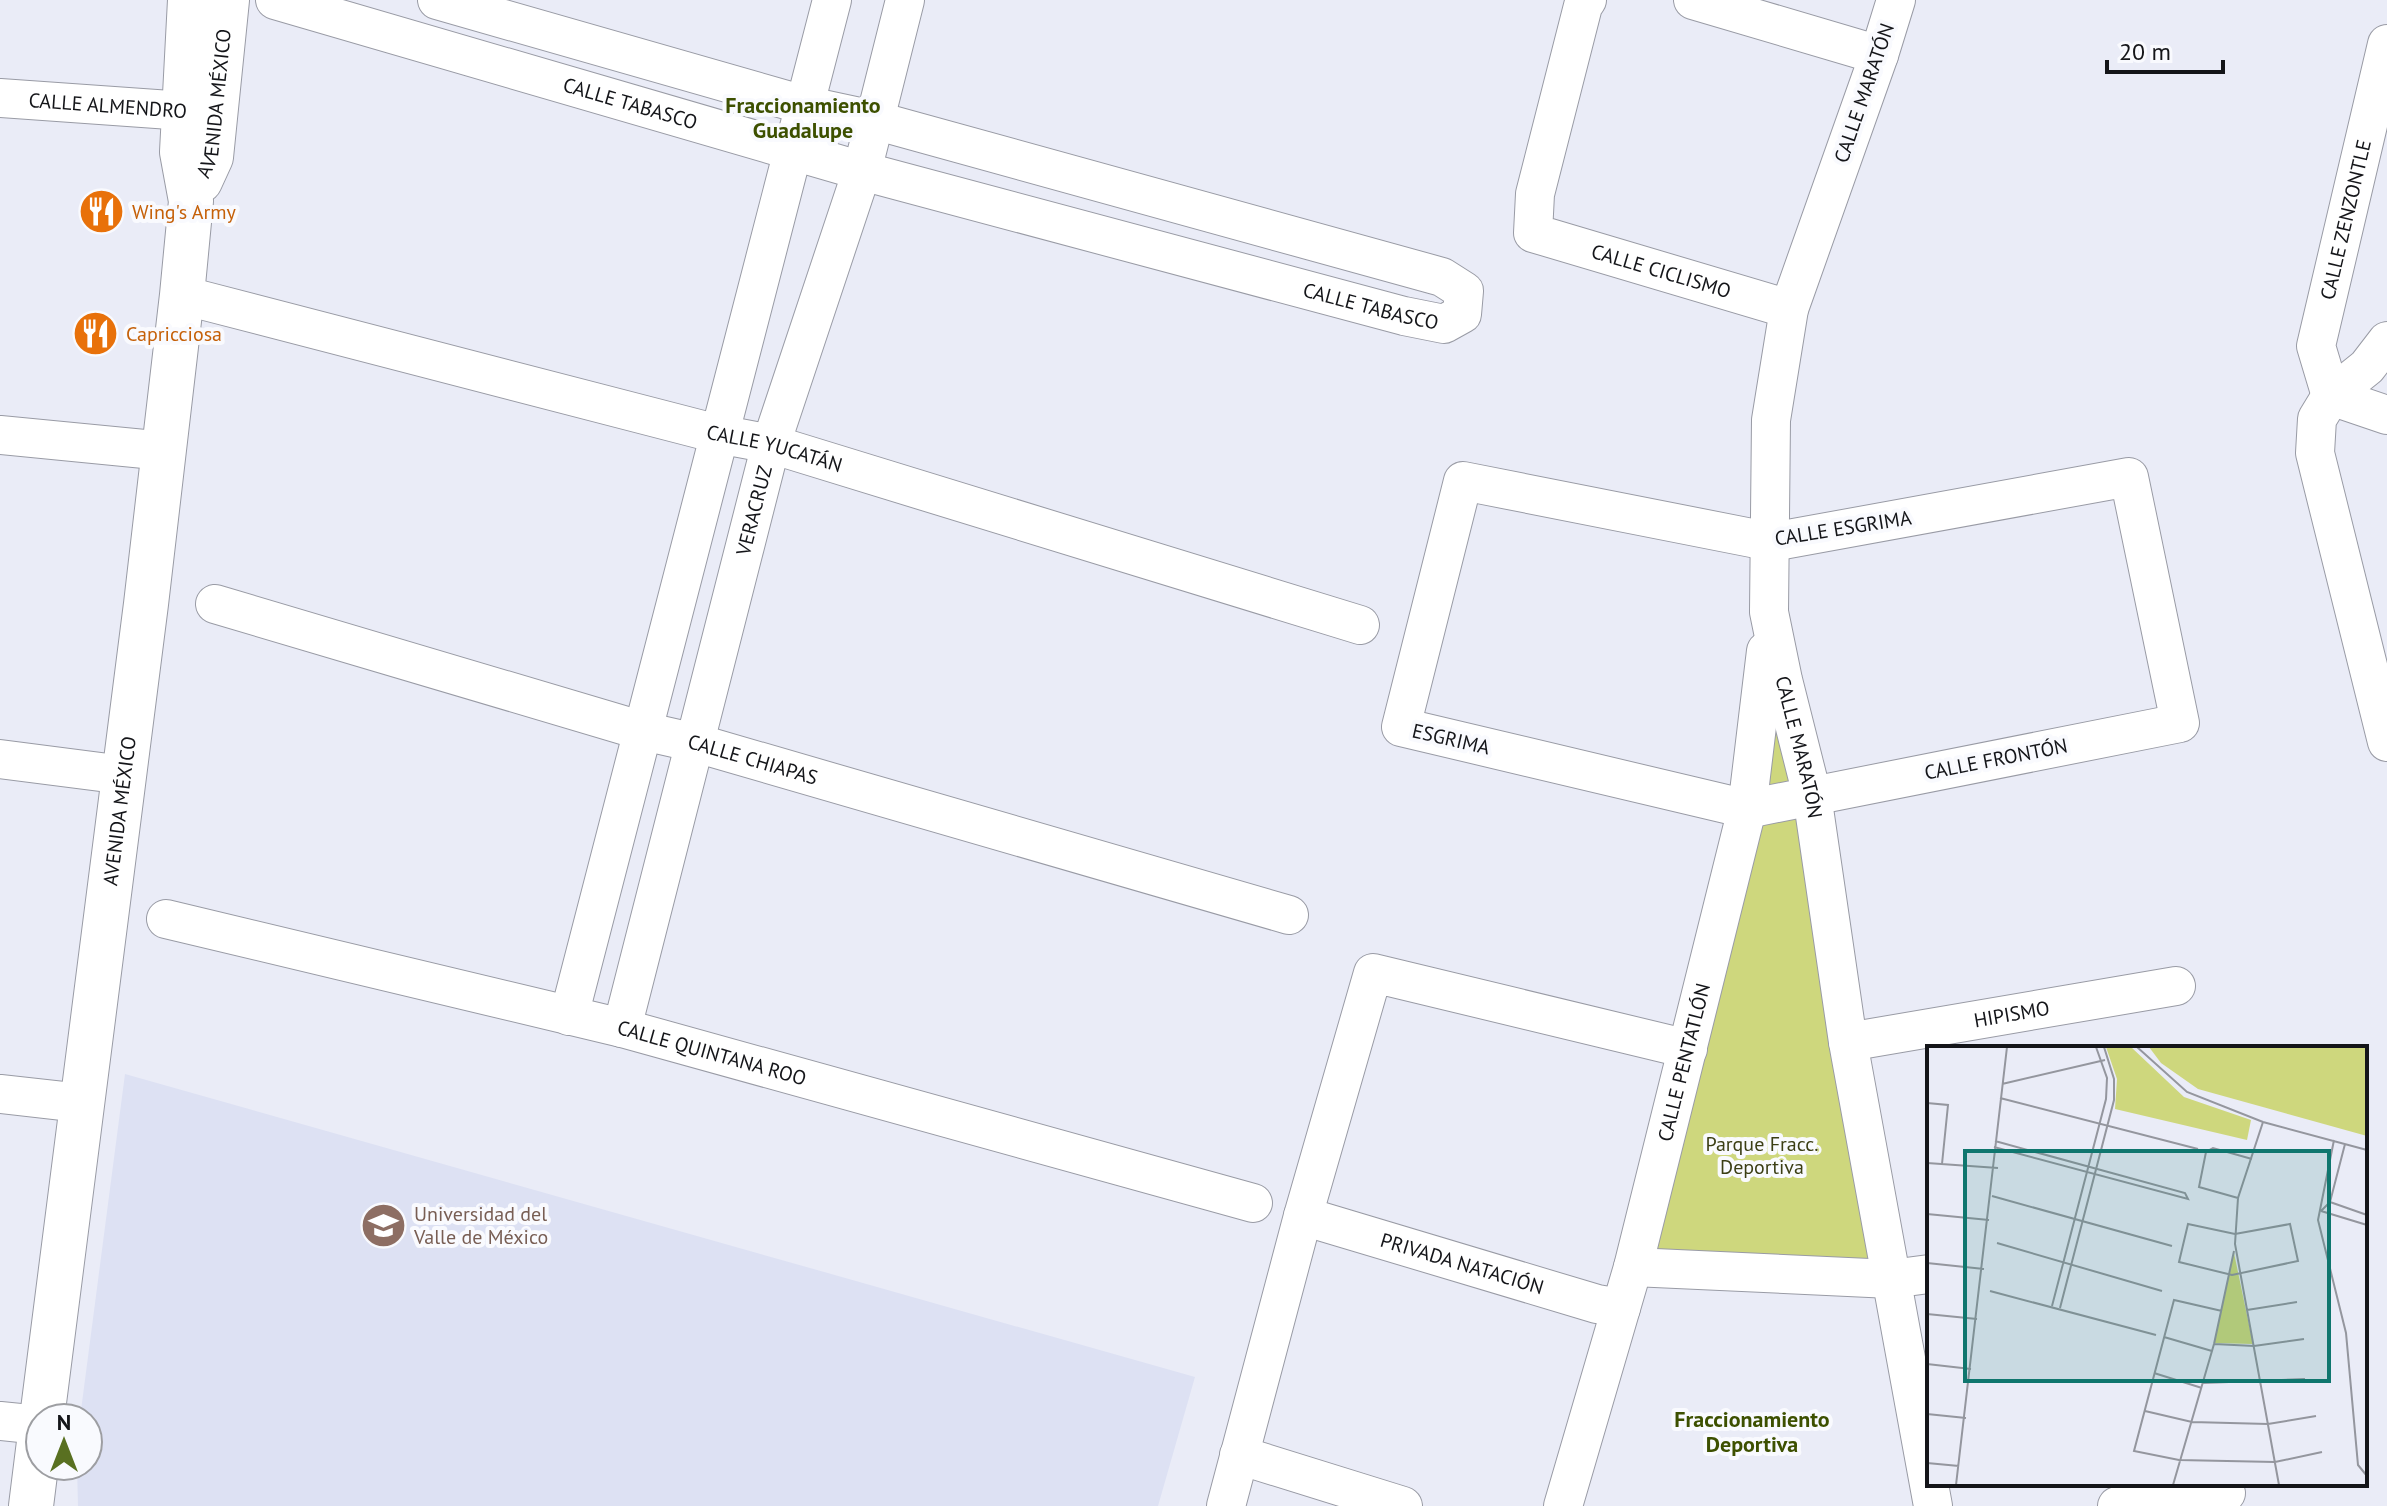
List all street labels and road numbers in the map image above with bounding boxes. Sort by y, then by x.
street label: CALLE MARATÓN [1828,20,1900,166]
street label: AVENIDA MÉXICO [190,28,237,182]
street label: CALLE TABASCO [560,72,701,135]
street label: CALLE ALMENDRO [28,87,188,124]
street label: CALLE ZENZONTLE [2314,137,2377,302]
street label: CALLE CICLISMO [1588,238,1734,304]
street label: CALLE TABASCO [1300,277,1441,336]
street label: CALLE YUCATÁN [704,419,845,478]
street label: VERACRUZ [730,463,778,559]
street label: CALLE ESGRIMA [1773,504,1914,552]
street label: CALLE MARATÓN [1769,673,1828,820]
street label: ESGRIMA [1410,717,1493,761]
street label: CALLE CHIAPAS [686,729,821,791]
street label: CALLE FRONTÓN [1922,732,2070,786]
street label: AVENIDA MÉXICO [97,735,142,887]
street label: CALLE PENTATLÓN [1652,980,1716,1144]
street label: HIPISMO [1972,995,2051,1033]
street label: CALLE QUINTANA ROO [614,1014,809,1091]
street label: PRIVADA NATACIÓN [1377,1227,1547,1300]

